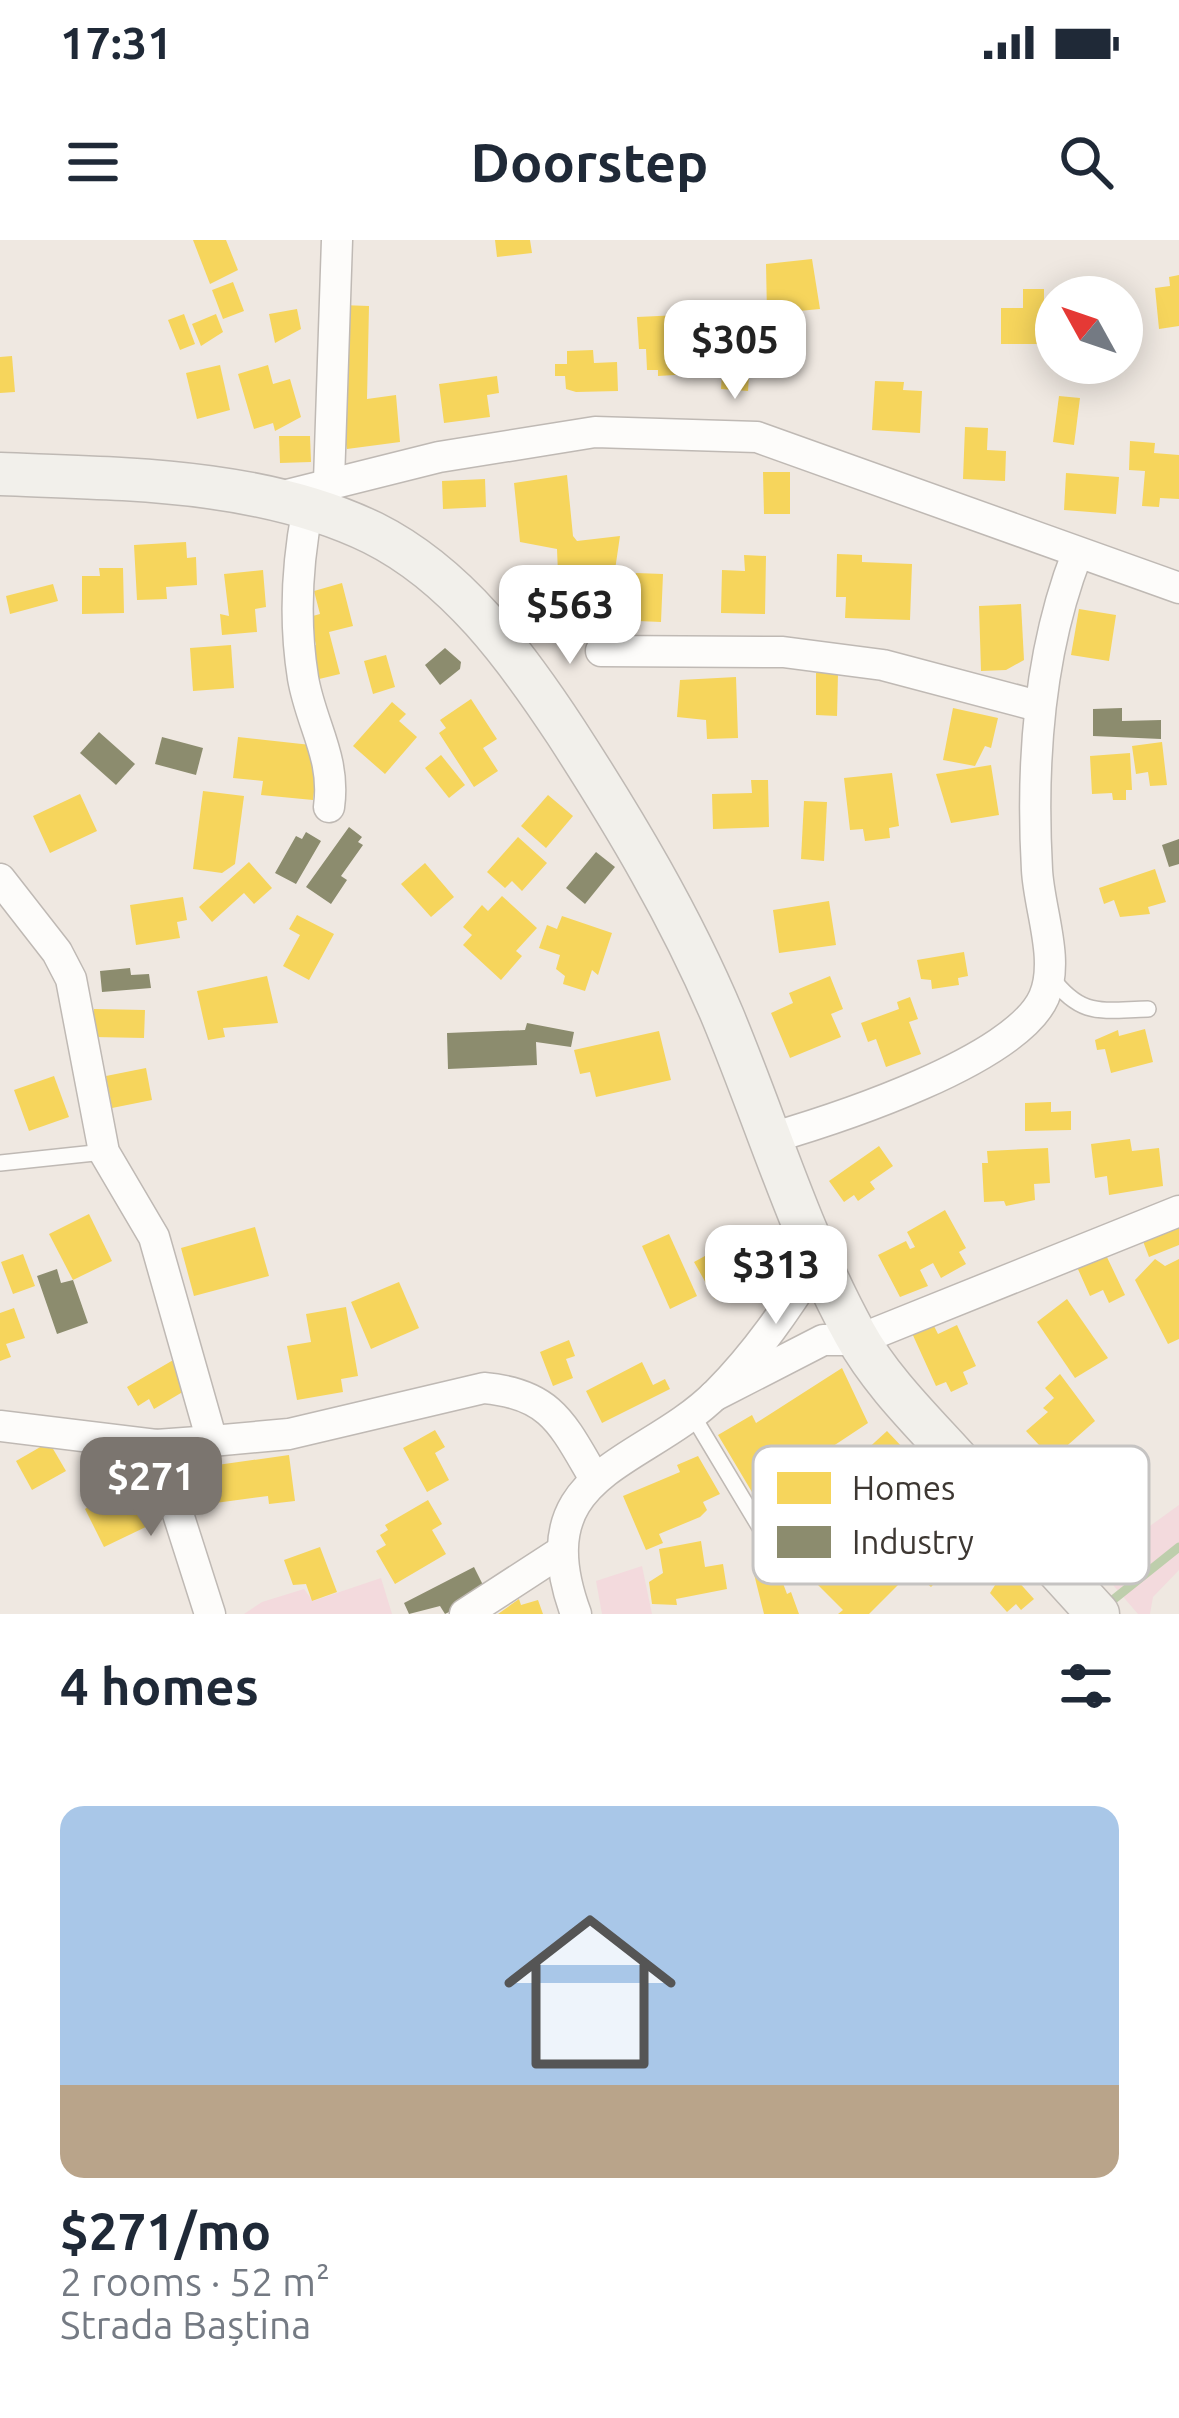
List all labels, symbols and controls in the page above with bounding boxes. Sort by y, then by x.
text: 17:31 [60,17,173,68]
icon: menu [60,129,126,195]
icon: search [1053,129,1119,195]
text: Doorstep [471,132,708,192]
north arrow [1035,276,1143,384]
map controls [1035,276,1143,384]
pin: $305 [664,300,806,402]
text: $305 [691,317,779,360]
pin: $563 [499,565,641,667]
text: $563 [526,582,614,625]
pin: $313 [705,1225,847,1327]
text: $313 [732,1242,820,1285]
pin: $271 [80,1437,222,1539]
legend [753,1446,1149,1584]
text: $271 [107,1454,195,1497]
text: Homes [852,1469,955,1506]
text: Industry [852,1523,974,1560]
icon: filters [1053,1653,1119,1719]
text: 4 homes [60,1657,259,1715]
icon: home [482,1884,698,2100]
text: $271/mo [60,2202,271,2260]
text: 2 rooms · 52 m² [60,2260,330,2303]
text: Strada Baștina [60,2303,311,2346]

